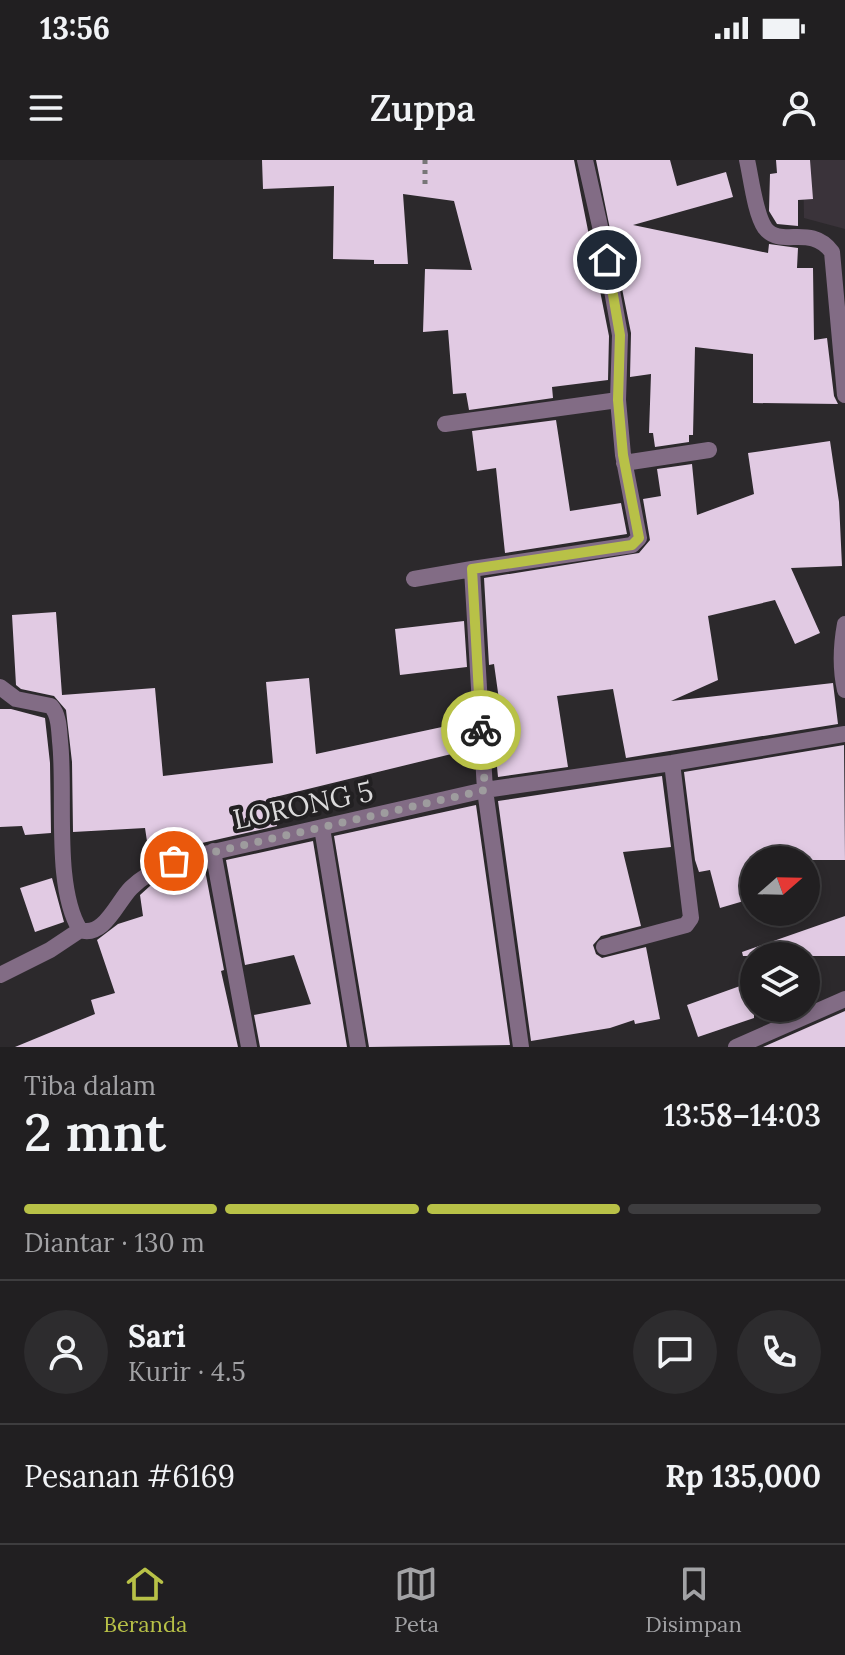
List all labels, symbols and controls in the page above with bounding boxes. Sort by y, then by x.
text: 13:56 [40,9,110,47]
text: Zuppa [370,85,475,131]
icon: menu [24,86,68,130]
icon: person [777,86,821,130]
pin [573,226,641,294]
icon: home [585,238,629,282]
courier [441,690,521,770]
icon: bike [459,708,503,752]
street label: LORONG 5 [230,773,376,837]
pin [140,827,208,895]
icon: bag [152,839,196,883]
north arrow [740,846,820,926]
map controls [740,846,820,1022]
button: layers [740,942,820,1022]
text: Tiba dalam [24,1069,156,1102]
text: 13:58–14:03 [663,1096,821,1134]
text: 2 mnt [24,1099,166,1165]
text: Diantar · 130 m [24,1226,205,1259]
button: person [24,1310,108,1394]
button: chat [633,1310,717,1394]
button: phone [737,1310,821,1394]
text: Sari [128,1317,186,1355]
text: Kurir · 4.5 [128,1355,246,1388]
text: Pesanan #6169 [24,1457,235,1495]
text: Rp 135,000 [665,1457,821,1495]
tab: Beranda [103,1562,187,1638]
tab: Peta [394,1562,439,1638]
tab: Disimpan [645,1562,742,1638]

